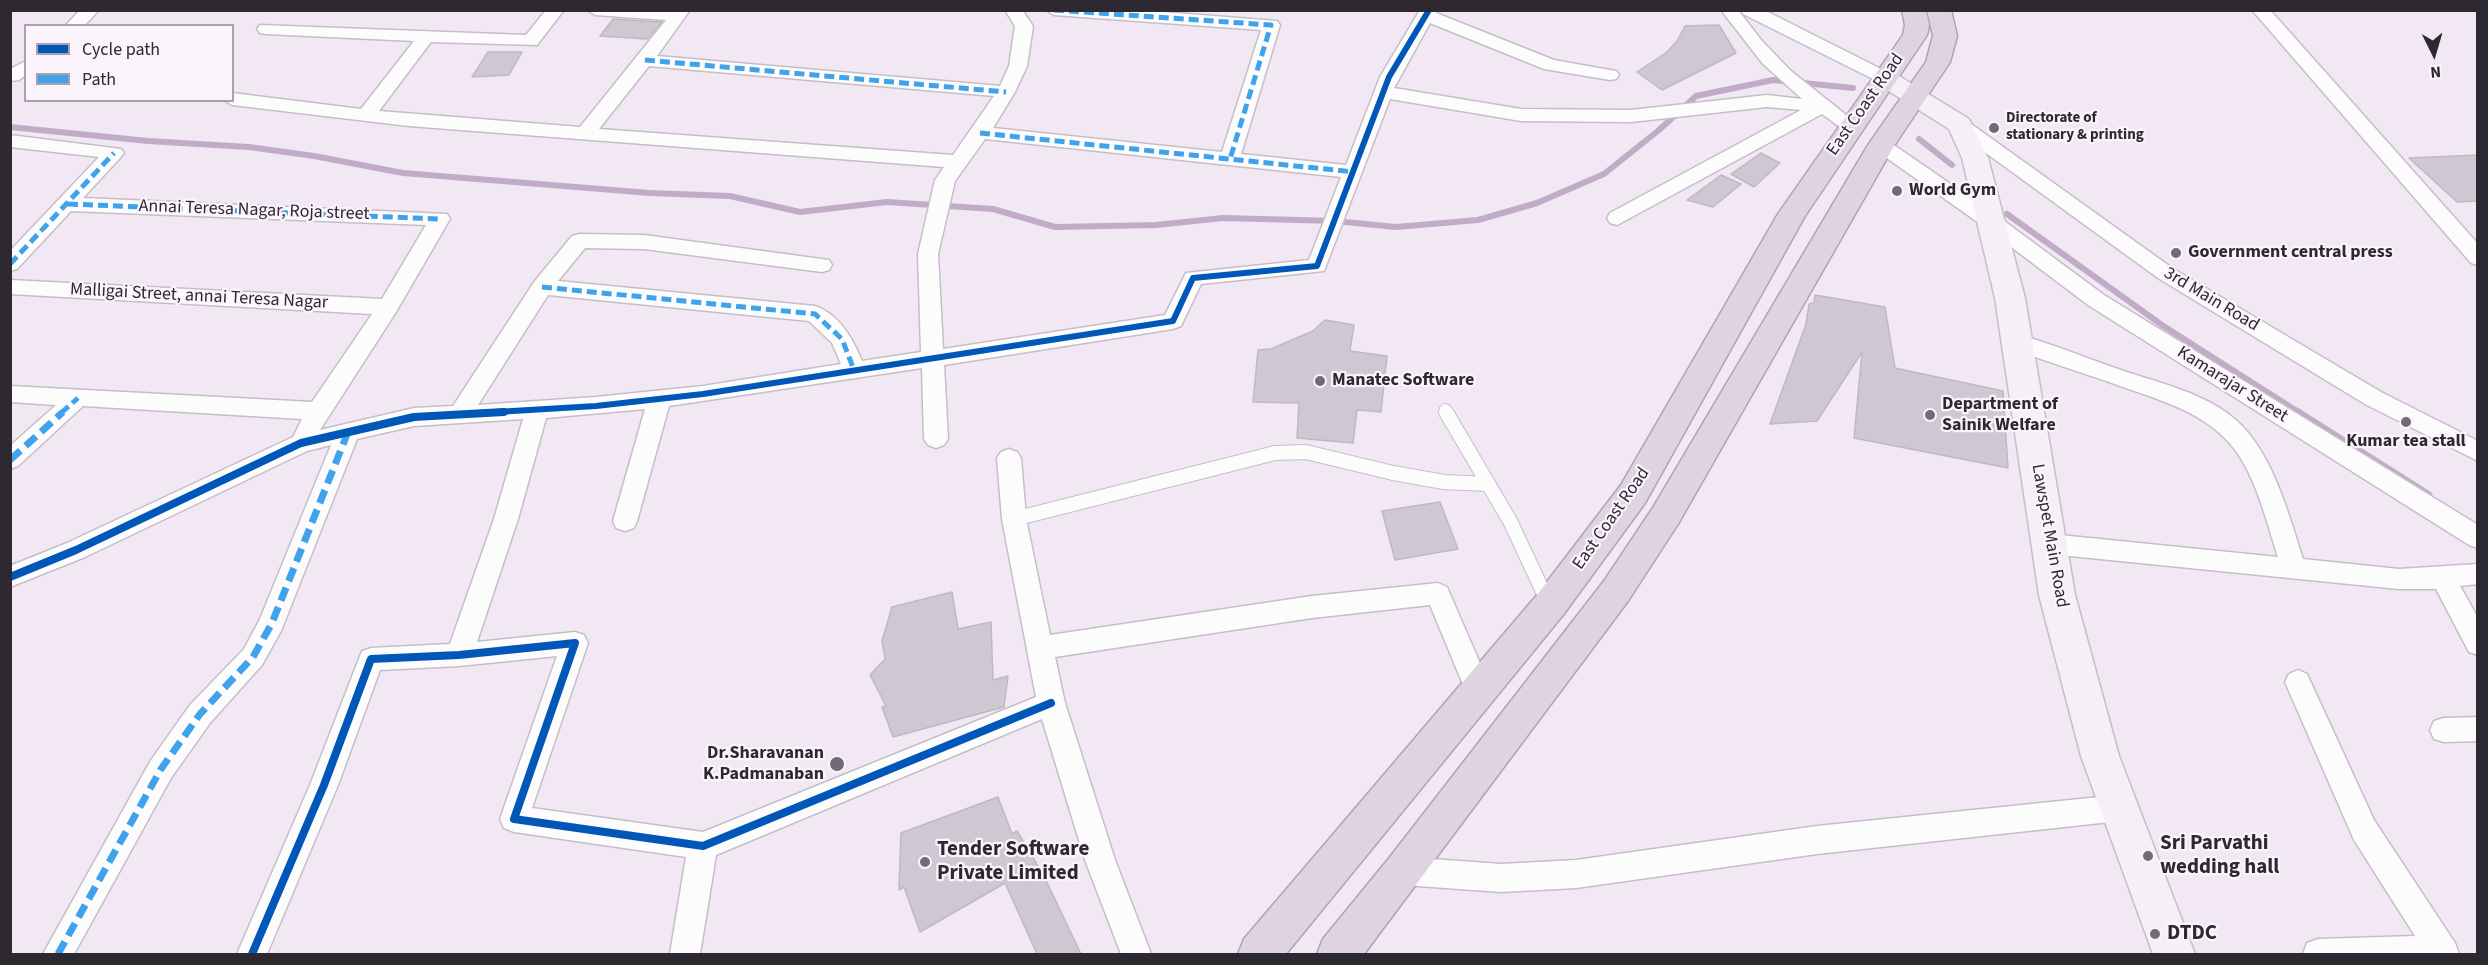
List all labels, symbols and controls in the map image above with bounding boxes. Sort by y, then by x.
legend [24,24,234,102]
north arrow [2404,24,2464,84]
text: Cycle path [82,37,160,62]
street label: East Coast Road [1823,50,1909,160]
text: N [2429,61,2442,83]
text: Path [82,67,116,92]
place label: Directorate of stationary & printing [2006,110,2144,145]
marker: Directorate of stationary & printing [1987,121,2001,135]
place label: World Gym [1909,180,1996,202]
marker: World Gym [1890,184,1904,198]
street label: Annai Teresa Nagar, Roja street [138,196,370,226]
place label: Government central press [2188,242,2393,264]
marker: Government central press [2169,246,2183,260]
street label: 3rd Main Road [2159,263,2263,337]
street label: Malligai Street, annai Teresa Nagar [70,279,328,315]
street label: Kamarajar Street [2172,342,2292,428]
place label: Manatec Software [1332,370,1474,392]
marker: Manatec Software [1313,374,1327,388]
place label: Department of Sainik Welfare [1942,394,2058,436]
marker: Department of Sainik Welfare [1923,408,1937,422]
marker: Kumar tea stall [2399,415,2413,429]
place label: Kumar tea stall [2346,431,2466,453]
street label: Lawspet Main Road [2026,463,2072,609]
street label: East Coast Road [1569,464,1655,574]
place label: Dr.Sharavanan K.Padmanaban [703,743,824,786]
marker: Dr.Sharavanan K.Padmanaban [828,755,846,773]
place label: Sri Parvathi wedding hall [2160,831,2279,881]
place label: Tender Software Private Limited [937,837,1089,887]
marker: Sri Parvathi wedding hall [2141,849,2155,863]
marker: Tender Software Private Limited [918,855,932,869]
place label: DTDC [2167,921,2217,947]
marker: DTDC [2148,927,2162,941]

